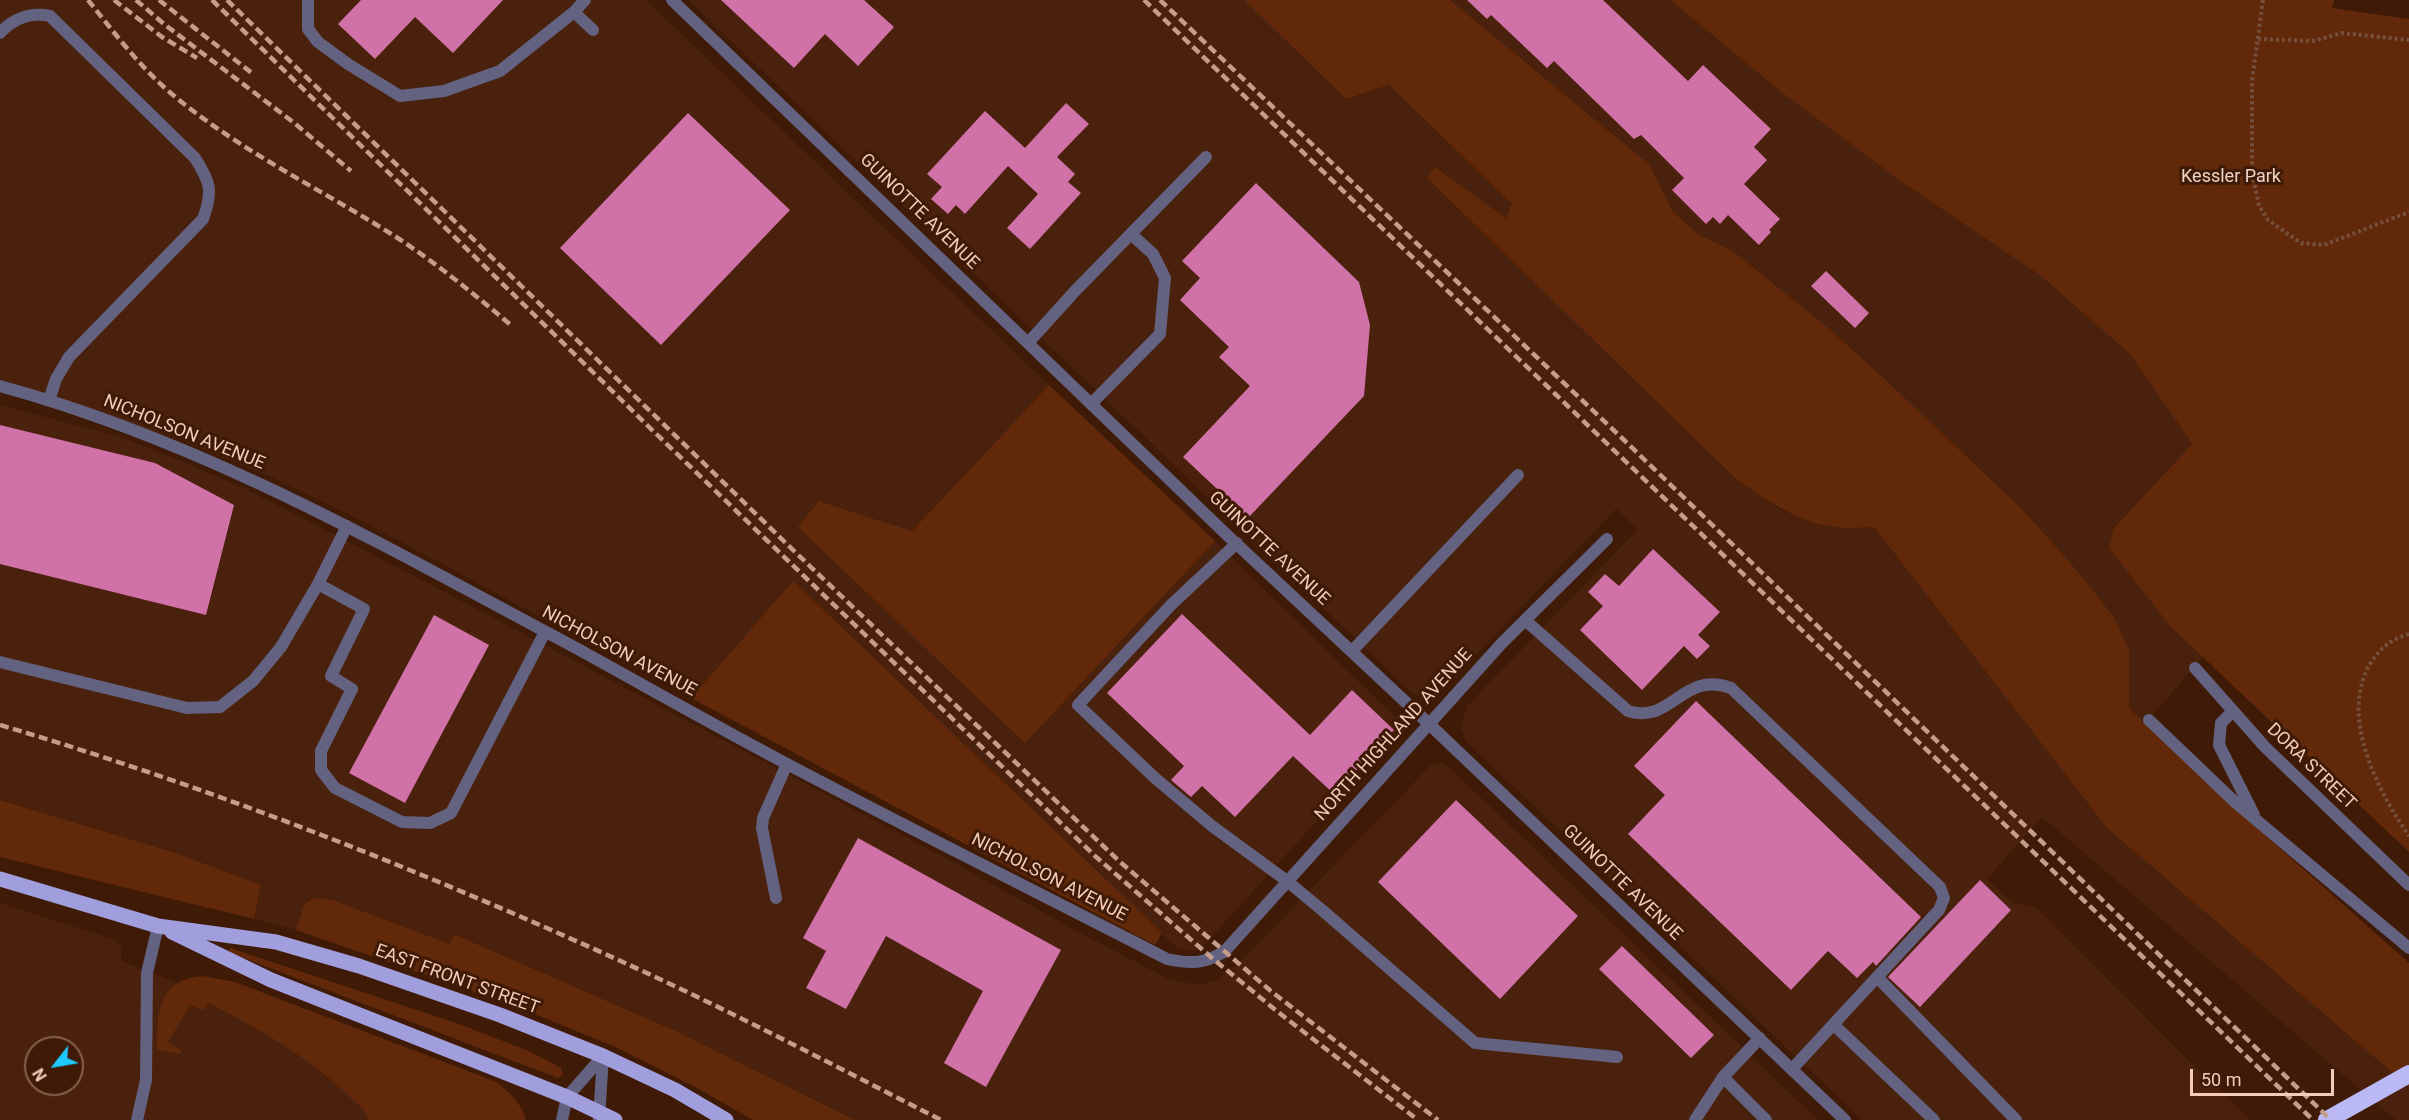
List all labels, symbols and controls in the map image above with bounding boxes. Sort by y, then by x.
street label: GUINOTTE AVENUE [855,150,983,274]
park label: Kessler Park [2181,166,2281,188]
street label: NICHOLSON AVENUE [100,391,268,475]
street label: GUINOTTE AVENUE [1204,487,1334,611]
street label: NICHOLSON AVENUE [538,602,700,702]
street label: NORTH HIGHLAND AVENUE [1311,644,1477,826]
street label: DORA STREET [2262,719,2360,815]
street label: GUINOTTE AVENUE [1558,821,1686,945]
street label: NICHOLSON AVENUE [967,829,1131,927]
street label: EAST FRONT STREET [372,940,542,1020]
north arrow [24,1036,84,1096]
scale bar [2193,1057,2337,1095]
text: N [29,1065,51,1084]
text: 50 m [2201,1069,2241,1090]

